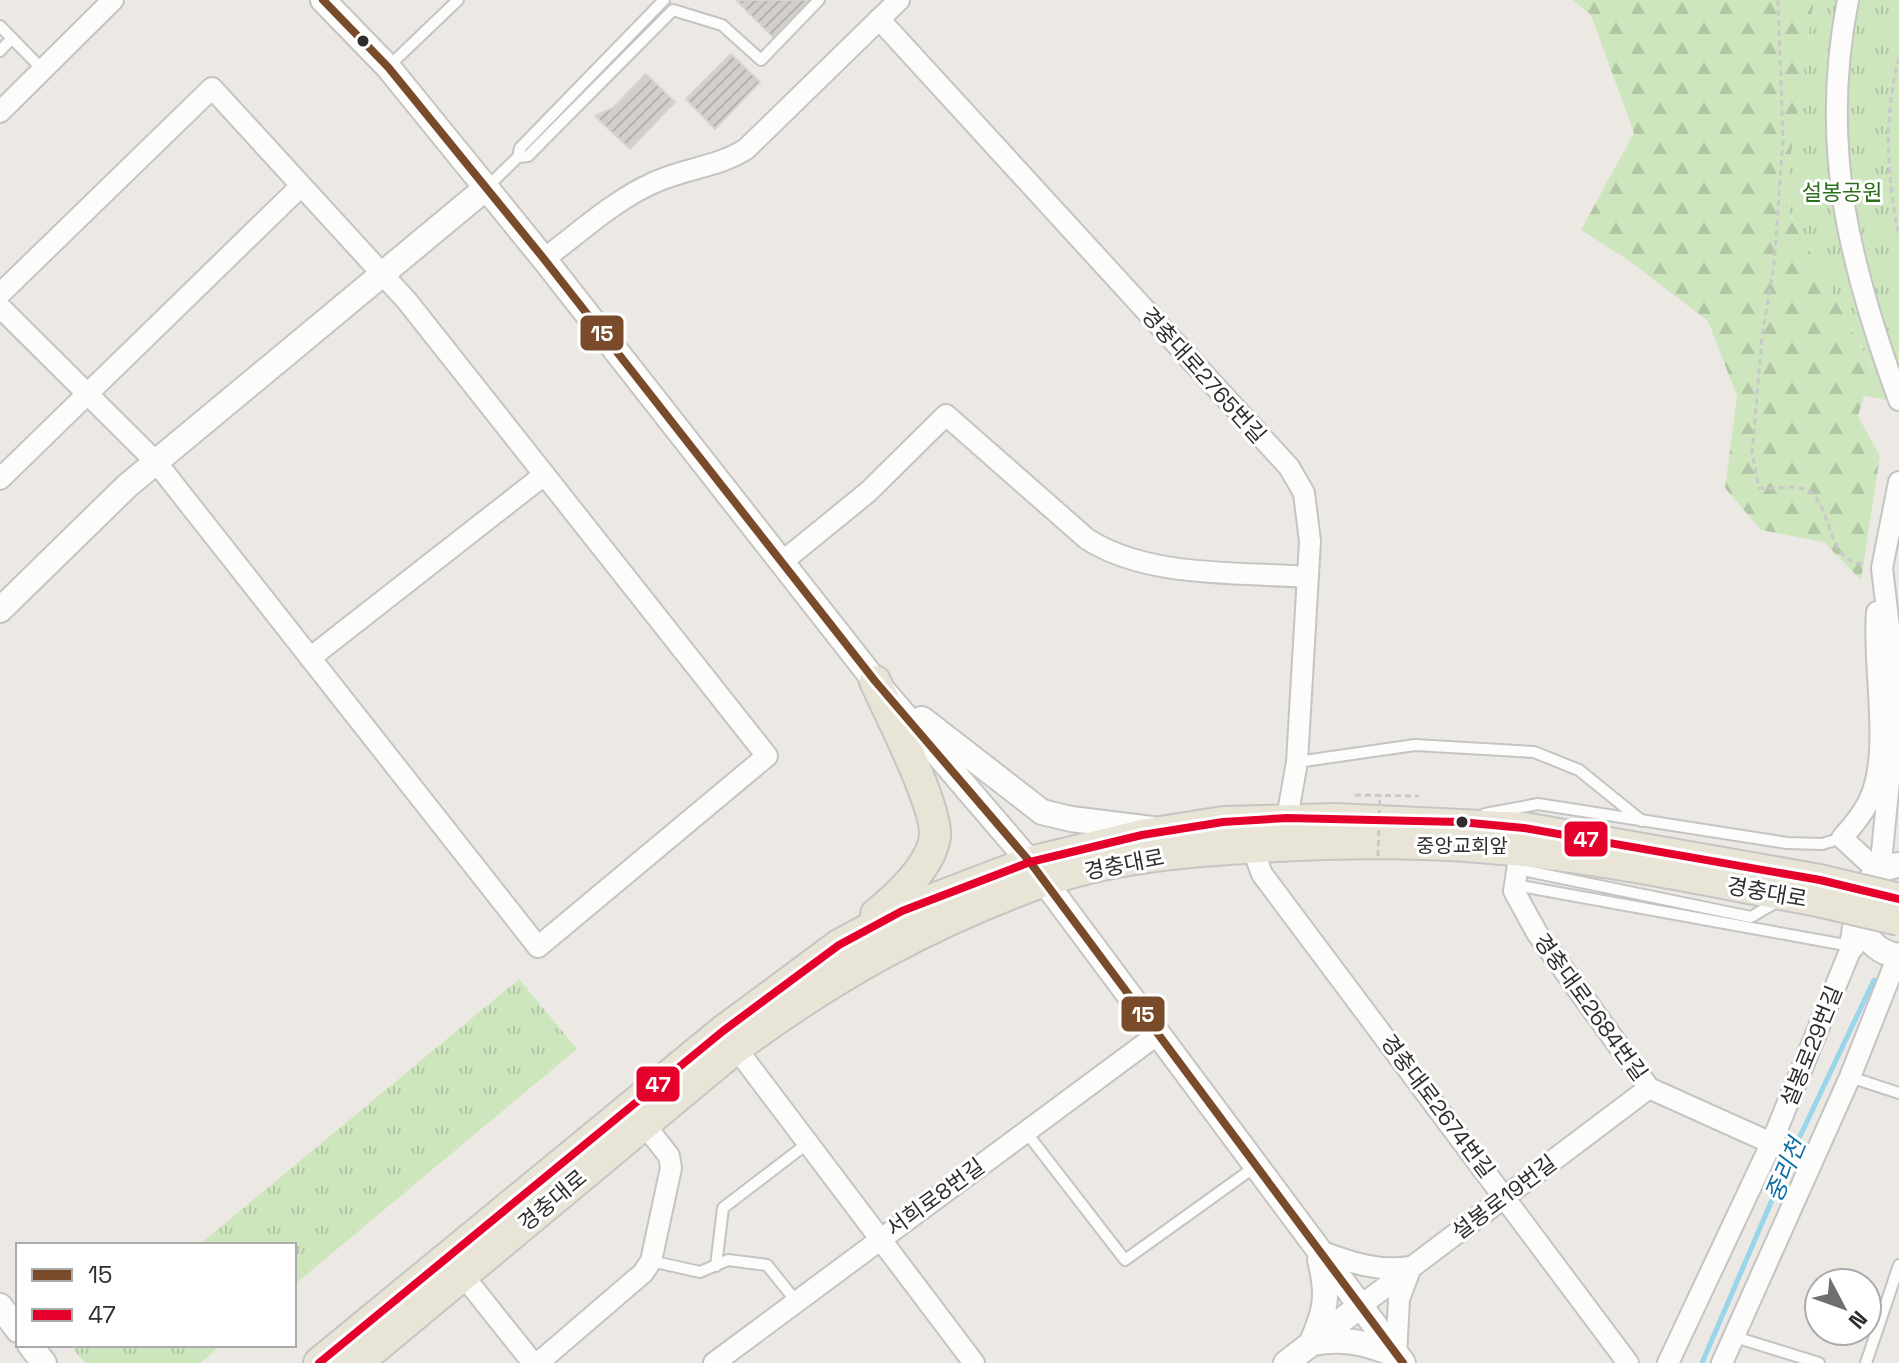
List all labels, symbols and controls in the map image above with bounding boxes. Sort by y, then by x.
unlabelled marker [355,33,371,49]
park label: 설봉공원 [1802,178,1882,206]
street label: 경충대로2765번길 [1136,301,1272,449]
line badge: 15 [579,314,625,352]
text: 15 [590,319,614,347]
marker: 중앙교회앞 [1454,814,1470,830]
line badge: 47 [1563,820,1609,858]
text: 47 [1573,825,1599,853]
place label: 중앙교회앞 [1416,833,1508,859]
street label: 경충대로 [1082,843,1166,885]
street label: 경충대로 [1725,871,1809,913]
street label: 경충대로2684번길 [1528,928,1654,1086]
street label: 설봉로29번길 [1774,981,1848,1111]
line badge: 15 [1120,995,1166,1033]
text: 15 [1131,1000,1155,1028]
street label: 경충대로2674번길 [1375,1029,1501,1183]
line badge: 47 [635,1065,681,1103]
text: 47 [645,1070,671,1098]
water label: 중리천 [1758,1131,1813,1207]
street label: 설봉로19번길 [1446,1149,1562,1245]
street label: 서희로8번길 [880,1152,990,1242]
street label: 경충대로 [512,1163,592,1237]
legend [16,1243,296,1347]
text: 15 [88,1259,112,1290]
north arrow [1803,1267,1883,1347]
text: 47 [88,1299,116,1330]
text: N [1843,1305,1873,1335]

